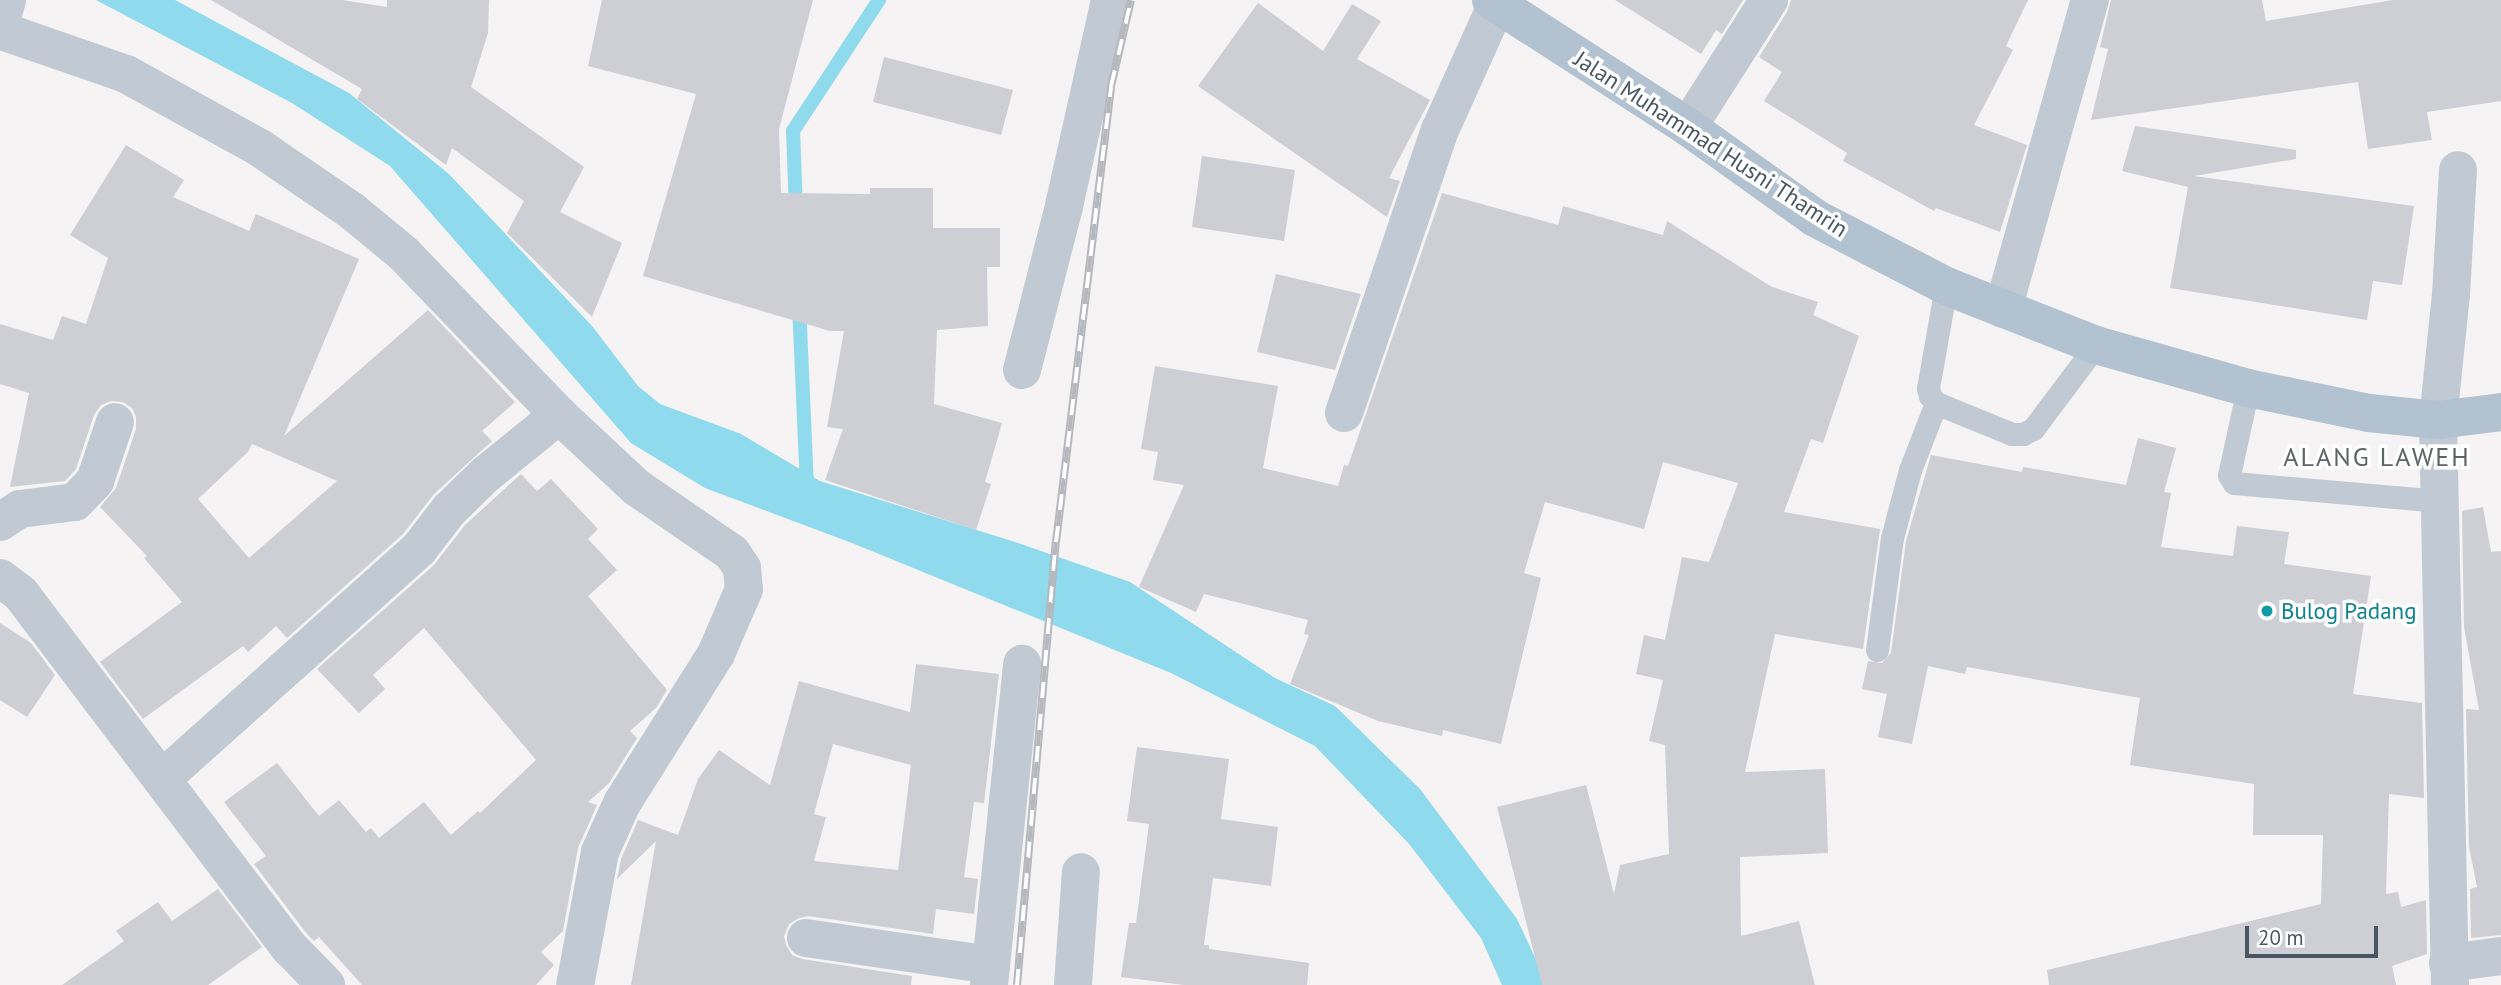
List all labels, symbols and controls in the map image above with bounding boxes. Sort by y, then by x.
street label: Jalan Muhammad Husni Thamrin [1569,45,1853,243]
district label: ALANG LAWEH [2285,441,2469,473]
place label: Bulog Padang [2281,597,2417,625]
marker: Bulog Padang [2259,603,2275,619]
scale bar [2249,912,2382,956]
text: 20 m [2258,924,2304,951]

